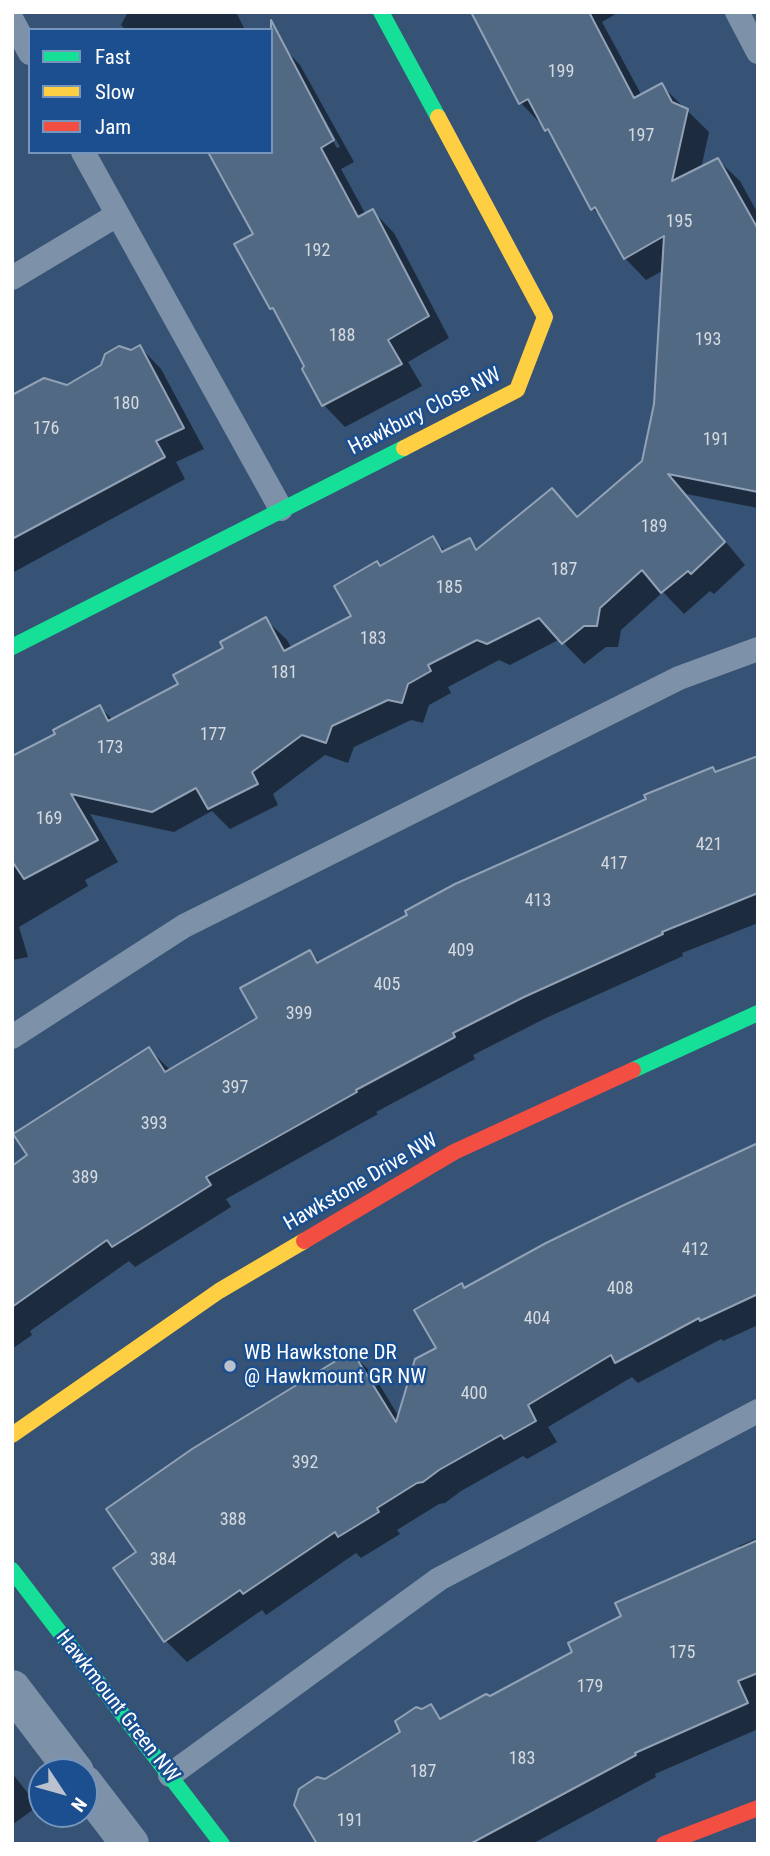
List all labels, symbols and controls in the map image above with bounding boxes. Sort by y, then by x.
legend [28,28,273,154]
text: Fast [95,45,131,69]
house number: 199 [548,61,574,83]
text: Slow [95,80,135,104]
text: Jam [95,115,131,139]
house number: 197 [628,125,654,147]
house number: 195 [666,211,692,233]
house number: 192 [304,240,330,262]
house number: 188 [329,325,355,347]
house number: 193 [695,329,721,351]
street label: Hawkbury Close NW [345,363,505,461]
house number: 180 [113,393,139,415]
house number: 176 [33,418,59,440]
house number: 191 [703,429,729,451]
house number: 189 [641,516,667,538]
house number: 187 [551,559,577,581]
house number: 185 [436,577,462,599]
house number: 183 [360,628,386,650]
house number: 181 [271,662,297,684]
house number: 177 [200,724,226,746]
house number: 173 [97,737,123,759]
house number: 169 [36,808,62,830]
house number: 421 [696,834,722,856]
house number: 417 [601,853,627,875]
house number: 413 [525,890,551,912]
house number: 409 [448,940,474,962]
house number: 405 [374,974,400,996]
house number: 399 [286,1003,312,1025]
house number: 397 [222,1077,248,1099]
house number: 393 [141,1113,167,1135]
street label: Hawkstone Drive NW [280,1129,442,1237]
house number: 389 [72,1167,98,1189]
house number: 412 [682,1239,708,1261]
house number: 408 [607,1278,633,1300]
house number: 404 [524,1308,550,1330]
place label: WB Hawkstone DR @ Hawkmount GR NW [244,1341,426,1391]
marker: WB Hawkstone DR @ Hawkmount GR NW [222,1358,238,1374]
house number: 400 [461,1383,487,1405]
house number: 392 [292,1452,318,1474]
house number: 388 [220,1509,246,1531]
house number: 384 [150,1549,176,1571]
street label: Hawkmount Green NW [50,1626,184,1788]
house number: 175 [669,1642,695,1664]
house number: 179 [577,1676,603,1698]
house number: 183 [509,1748,535,1770]
north arrow [28,1758,98,1828]
house number: 187 [410,1761,436,1783]
text: N [66,1793,92,1816]
house number: 191 [337,1810,363,1832]

